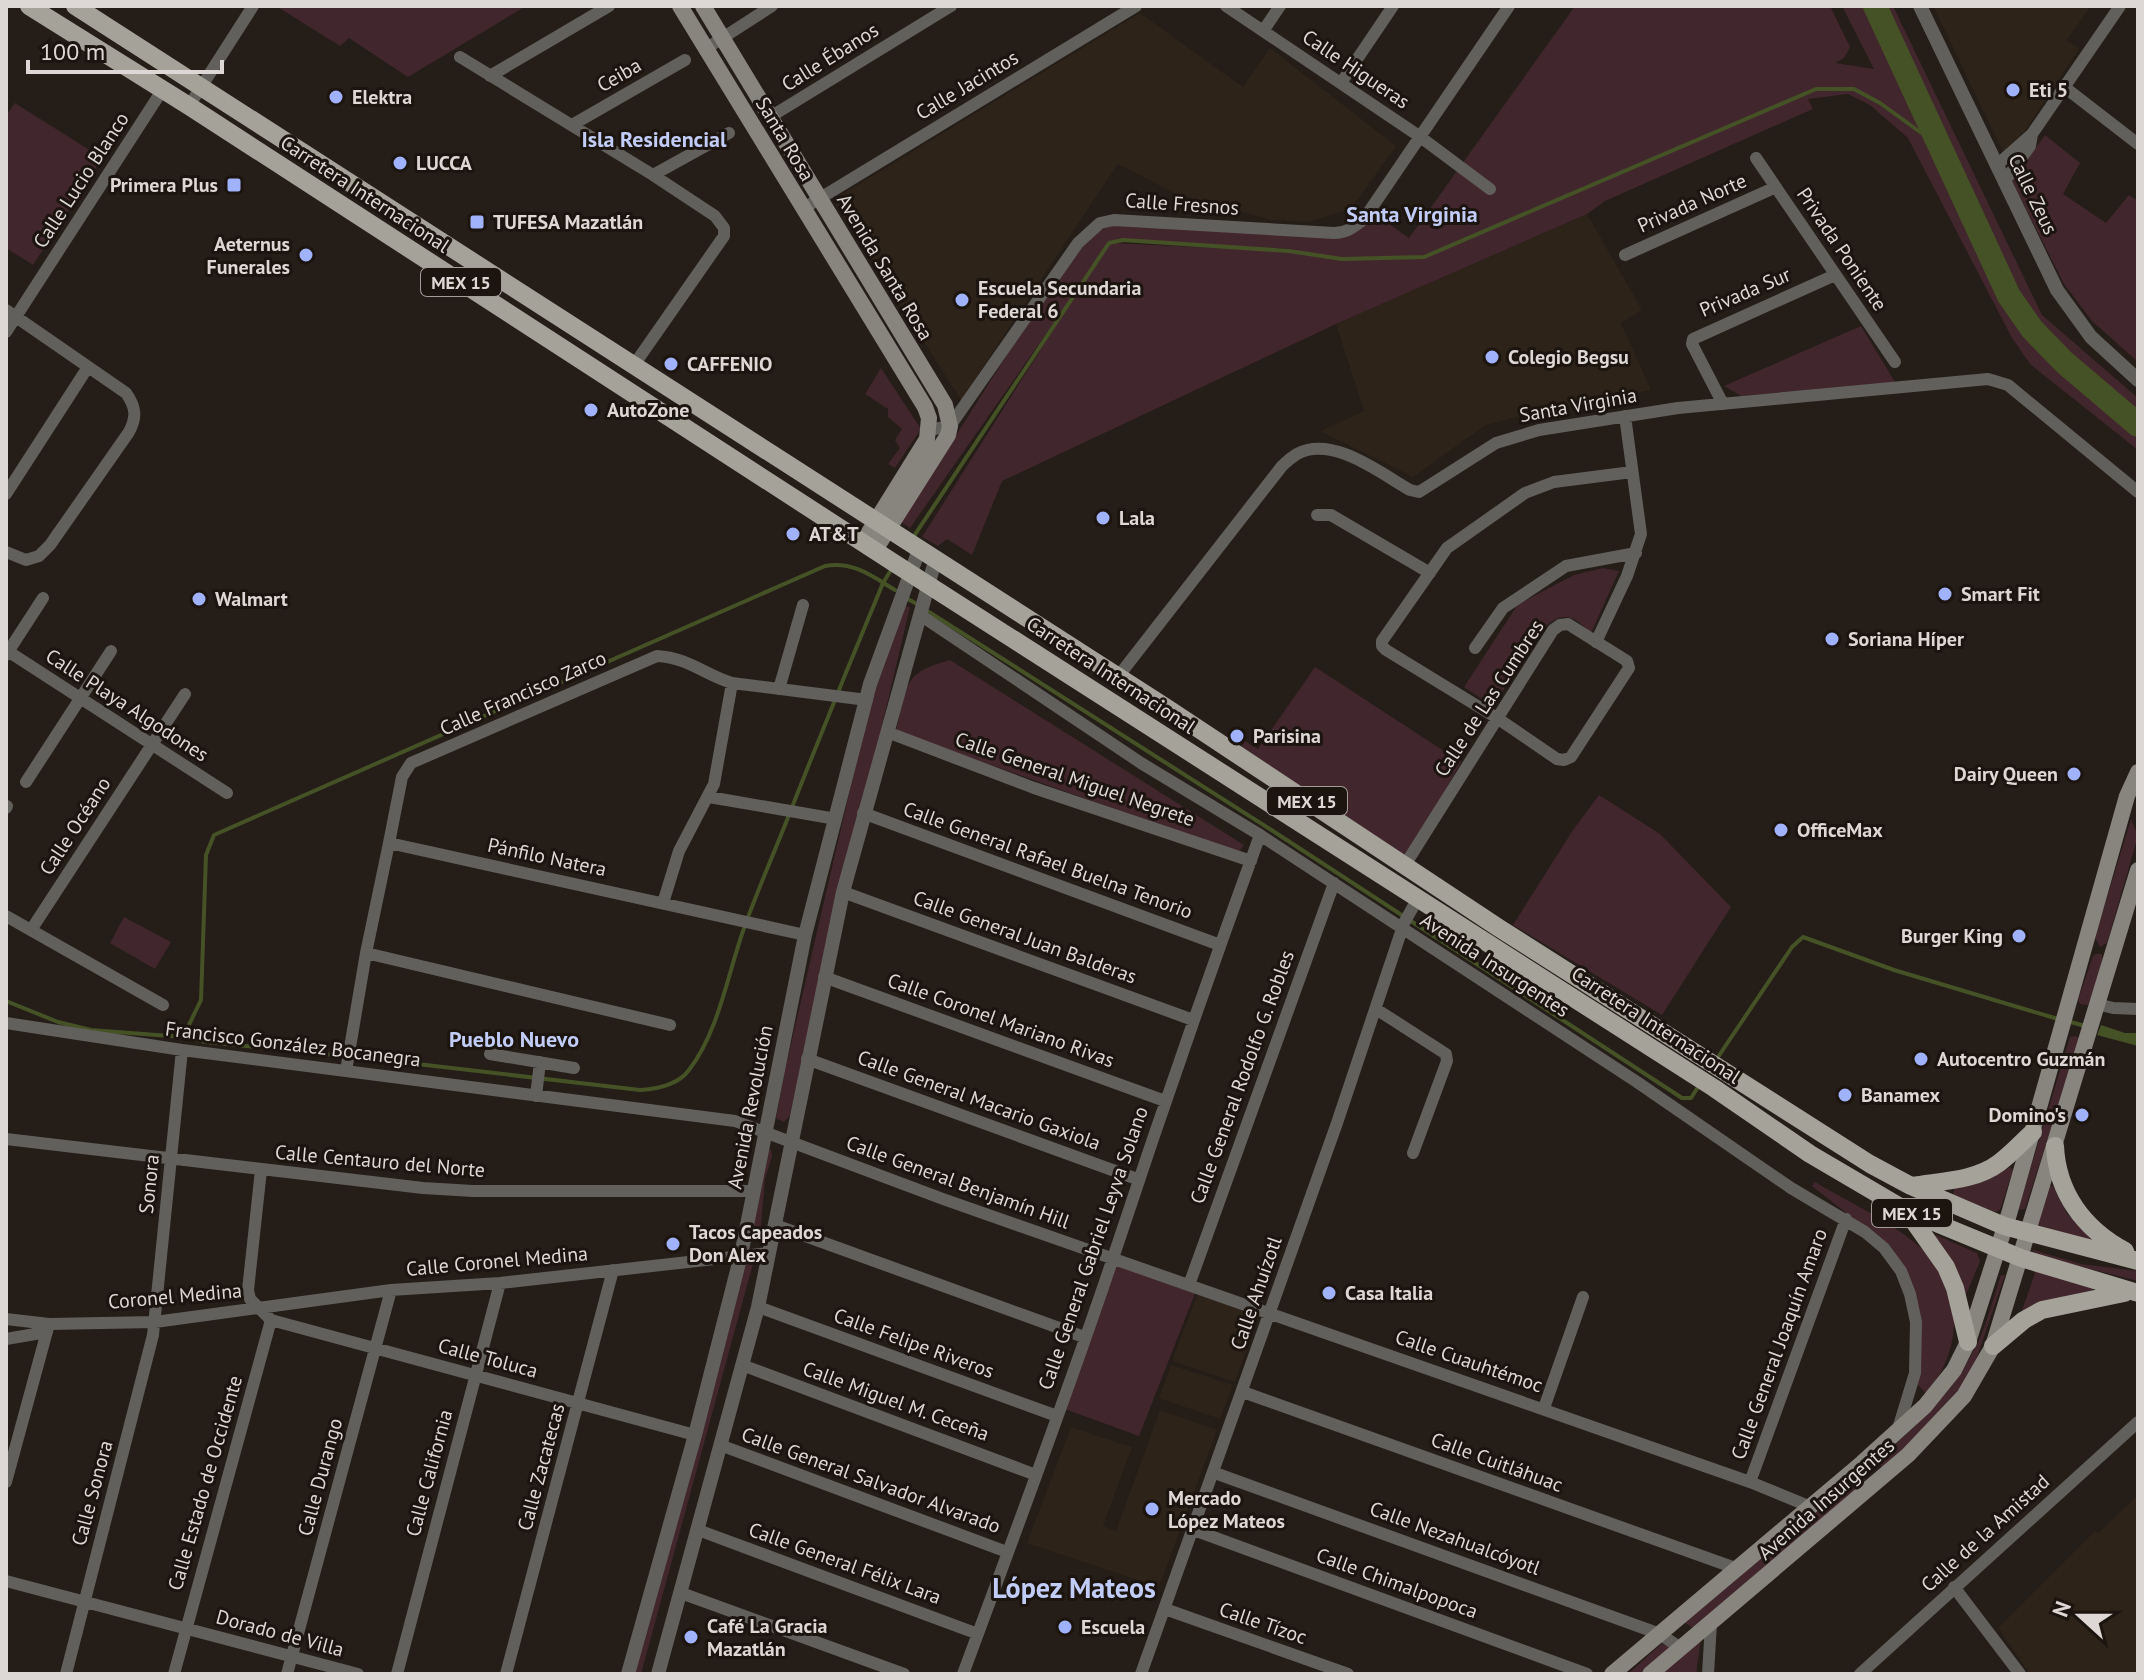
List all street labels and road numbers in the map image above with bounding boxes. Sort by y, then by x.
street label: Calle Ébanos [777,17,883,97]
street label: Calle Higueras [1297,24,1415,114]
street label: Calle Jacintos [911,44,1023,126]
street label: Ceiba [592,52,646,98]
street label: Santa Rosa [750,92,820,186]
street label: Calle Lucio Blanco [27,107,135,253]
street label: Carretera Internacional [276,130,455,258]
street label: Calle Zeus [2002,149,2064,239]
street label: Privada Norte [1633,167,1751,239]
street label: Privada Poniente [1791,182,1893,316]
street label: Calle Fresnos [1124,187,1240,221]
street label: Avenida Santa Rosa [831,189,939,345]
street label: Privada Sur [1696,261,1795,323]
road number: MEX 15 [421,268,501,296]
street label: Santa Virginia [1517,382,1639,428]
street label: Carretera Internacional [1022,611,1201,739]
street label: Calle de Las Cumbres [1428,614,1550,782]
street label: Calle Playa Algodones [41,643,213,767]
street label: Calle Francisco Zarco [436,645,610,741]
street label: Calle General Miguel Negrete [952,726,1198,832]
street label: Calle Océano [34,772,116,880]
road number: MEX 15 [1267,787,1347,815]
street label: Calle General Rafael Buelna Tenorio [900,795,1196,925]
street label: Pánfilo Natera [485,832,609,882]
street label: Calle General Juan Balderas [910,884,1140,990]
street label: Avenida Insurgentes [1416,907,1574,1023]
street label: Calle General Rodolfo G. Robles [1184,947,1300,1207]
street label: Carretera Internacional [1567,961,1746,1089]
street label: Calle Coronel Mariano Rivas [884,967,1118,1073]
street label: Francisco González Bocanegra [164,1015,422,1073]
street label: Avenida Revolución [721,1023,779,1191]
street label: Calle General Macario Gaxiola [854,1044,1104,1156]
street label: Calle General Gabriel Leyva Solano [1032,1103,1154,1393]
street label: Calle General Benjamín Hill [843,1129,1073,1235]
street label: Calle Centauro del Norte [274,1139,486,1183]
street label: Sonora [133,1153,165,1215]
road number: MEX 15 [1872,1199,1952,1227]
street label: Calle General Joaquín Amaro [1725,1225,1833,1463]
street label: Calle Ahuízotl [1224,1233,1288,1353]
street label: Calle Coronel Medina [405,1240,589,1282]
street label: Coronel Medina [107,1277,243,1315]
street label: Calle Felipe Riveros [830,1302,998,1384]
street label: Calle Cuauhtémoc [1392,1324,1546,1398]
street label: Calle Toluca [435,1332,541,1384]
street label: Calle Miguel M. Ceceña [799,1355,993,1447]
street label: Calle Estado de Occidente [162,1373,248,1593]
street label: Calle Zacatecas [512,1400,570,1534]
street label: Calle California [400,1407,458,1539]
street label: Calle Durango [292,1415,348,1539]
street label: Calle General Salvador Alvarado [738,1421,1004,1539]
street label: Calle Cuitláhuac [1427,1426,1567,1498]
street label: Avenida Insurgentes [1752,1433,1900,1565]
street label: Calle Sonora [65,1438,119,1548]
street label: Calle de la Amistad [1915,1468,2055,1598]
street label: Calle Nezahualcóyotl [1366,1495,1544,1581]
street label: Calle General Félix Lara [745,1516,945,1610]
street label: Calle Chimalpopoca [1313,1542,1481,1624]
street label: Calle Tízoc [1216,1596,1310,1650]
street label: Dorado de Villa [213,1603,347,1663]

